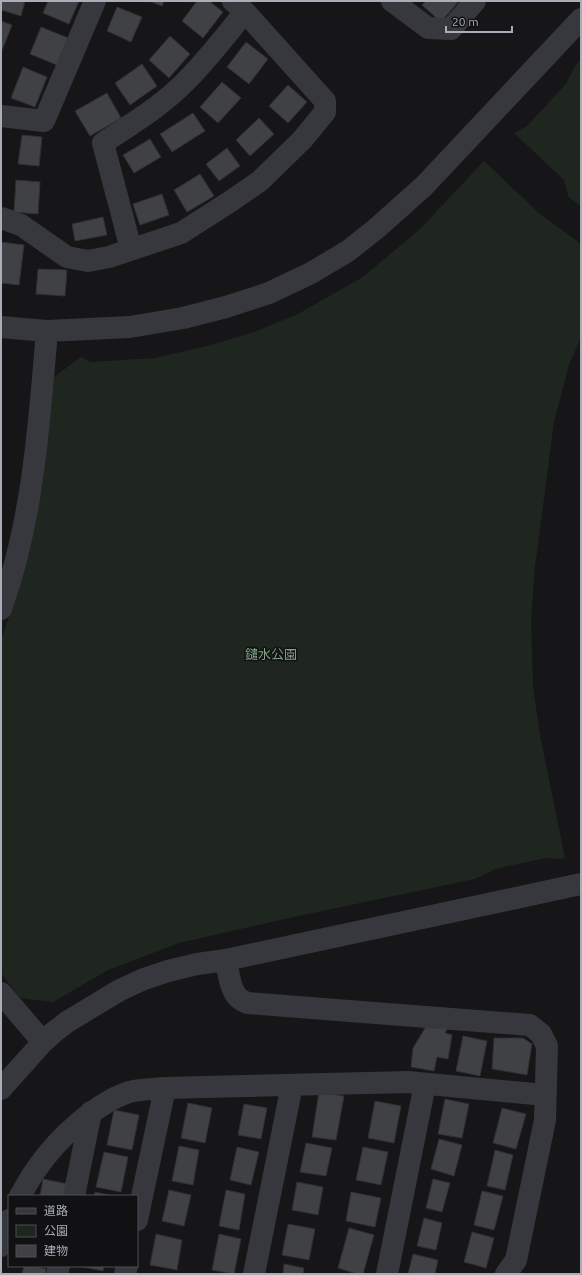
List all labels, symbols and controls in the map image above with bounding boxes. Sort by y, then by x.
scale bar [446,8,512,34]
text: 20 m [452,15,479,28]
park label: 鑓水公園 [245,647,297,661]
legend [8,1195,138,1267]
text: 道路 [44,1204,68,1217]
text: 公園 [44,1224,68,1237]
text: 建物 [44,1244,68,1257]

